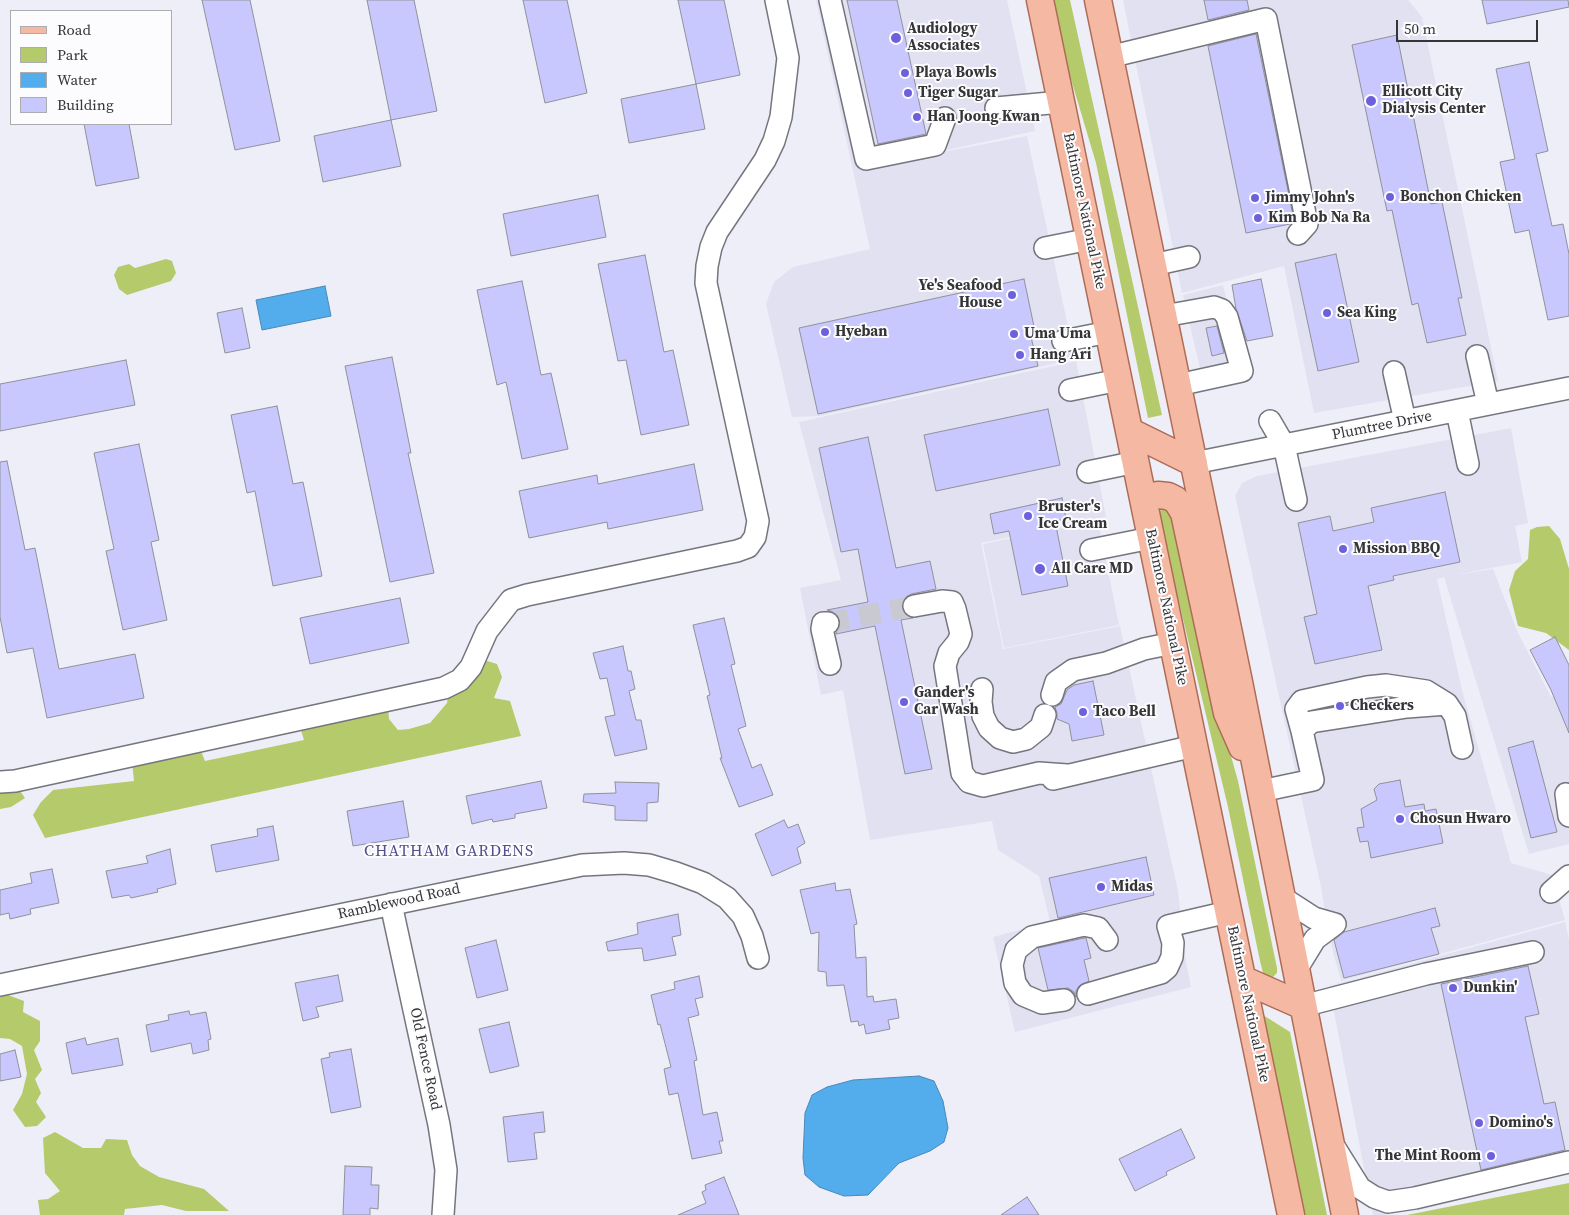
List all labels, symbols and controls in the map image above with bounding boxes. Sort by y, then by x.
legend [10,10,172,125]
scale bar [1399,10,1542,42]
text: 50 m [1404,18,1436,39]
text: Road [57,19,91,40]
place label: Audiology Associates [907,20,980,55]
marker: Audiology Associates [889,31,903,45]
text: Park [57,44,88,65]
place label: Playa Bowls [915,64,997,82]
marker: Playa Bowls [899,67,911,79]
text: Water [57,69,97,90]
place label: Ellicott City Dialysis Center [1382,83,1486,118]
place label: Tiger Sugar [918,84,998,102]
marker: Tiger Sugar [902,87,914,99]
text: Building [57,94,114,115]
marker: Ellicott City Dialysis Center [1364,94,1378,108]
place label: Han Joong Kwan [927,108,1040,126]
marker: Han Joong Kwan [911,111,923,123]
street label: Baltimore National Pike [1059,131,1109,291]
place label: Bonchon Chicken [1400,188,1521,206]
place label: Jimmy John's [1265,189,1355,207]
marker: Bonchon Chicken [1384,191,1396,203]
marker: Jimmy John's [1249,192,1261,204]
place label: Kim Bob Na Ra [1268,209,1370,227]
marker: Kim Bob Na Ra [1252,212,1264,224]
place label: Ye's Seafood House [918,277,1002,312]
marker: Ye's Seafood House [1006,289,1018,301]
place label: Sea King [1337,304,1397,322]
marker: Sea King [1321,307,1333,319]
place label: Hyeban [835,323,887,341]
place label: Uma Uma [1024,325,1091,343]
marker: Hyeban [819,326,831,338]
marker: Uma Uma [1008,328,1020,340]
place label: Hang Ari [1030,346,1092,364]
marker: Hang Ari [1014,349,1026,361]
street label: Plumtree Drive [1331,407,1433,445]
place label: Bruster's Ice Cream [1038,498,1107,533]
marker: Bruster's Ice Cream [1022,510,1034,522]
street label: Baltimore National Pike [1141,527,1191,687]
place label: Mission BBQ [1353,540,1440,558]
marker: Mission BBQ [1337,543,1349,555]
place label: All Care MD [1051,560,1133,578]
marker: All Care MD [1033,562,1047,576]
place label: Gander's Car Wash [914,684,979,719]
marker: Gander's Car Wash [898,696,910,708]
place label: Checkers [1350,697,1414,715]
marker: Checkers [1334,700,1346,712]
place label: Taco Bell [1093,703,1156,721]
marker: Taco Bell [1077,706,1089,718]
place label: Chosun Hwaro [1410,810,1511,828]
marker: Chosun Hwaro [1394,813,1406,825]
district label: CHATHAM GARDENS [362,842,536,862]
place label: Midas [1111,878,1153,896]
street label: Ramblewood Road [336,880,462,924]
marker: Midas [1095,881,1107,893]
street label: Baltimore National Pike [1223,924,1273,1084]
place label: Dunkin' [1463,979,1518,997]
marker: Dunkin' [1447,982,1459,994]
street label: Old Fence Road [405,1006,445,1112]
place label: Domino's [1489,1114,1553,1132]
marker: Domino's [1473,1117,1485,1129]
place label: The Mint Room [1375,1147,1481,1165]
marker: The Mint Room [1485,1150,1497,1162]

